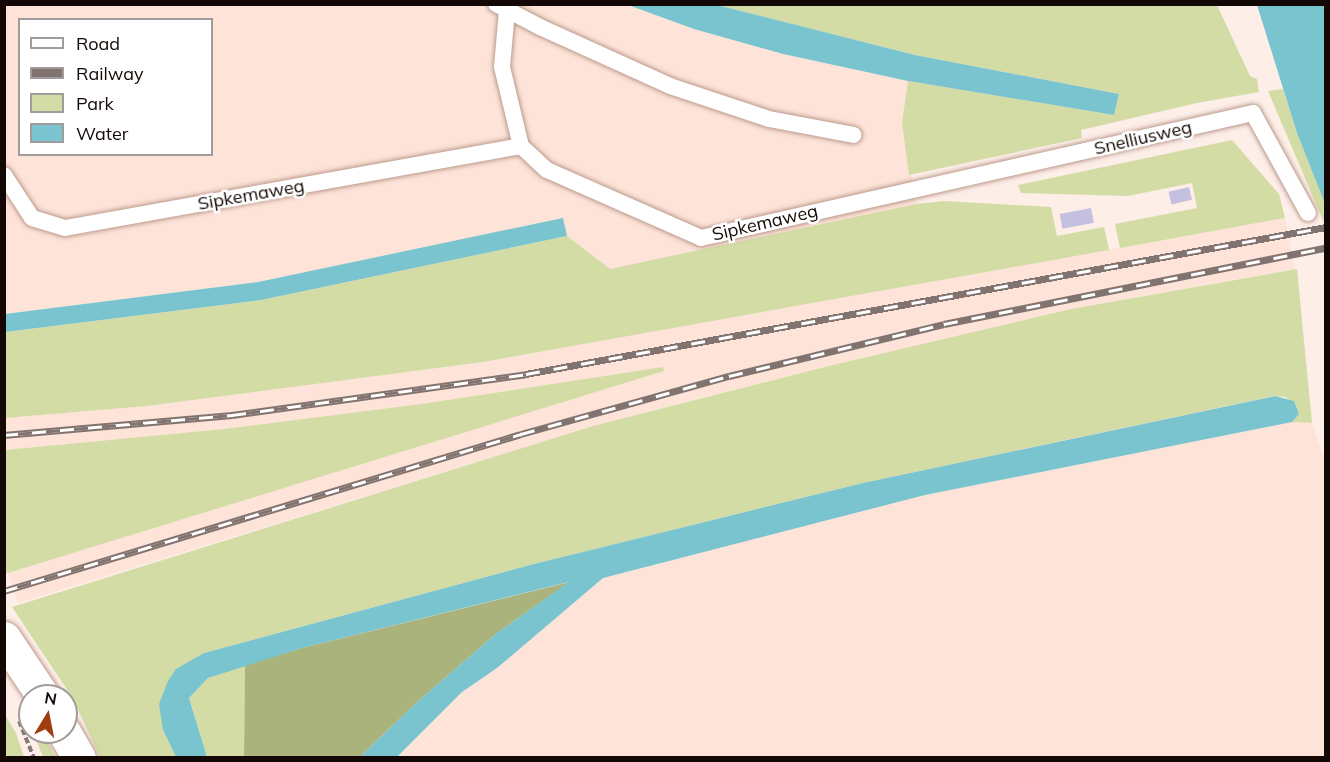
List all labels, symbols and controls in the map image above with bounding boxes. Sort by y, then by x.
legend [18,18,213,156]
text: Road [76,32,120,55]
text: Railway [76,62,144,85]
text: Park [76,92,114,115]
street label: Snelliusweg [1092,116,1194,160]
text: Water [76,122,128,145]
street label: Sipkemaweg [196,175,306,215]
street label: Sipkemaweg [710,200,820,246]
north arrow [18,684,78,744]
text: N [43,687,58,709]

